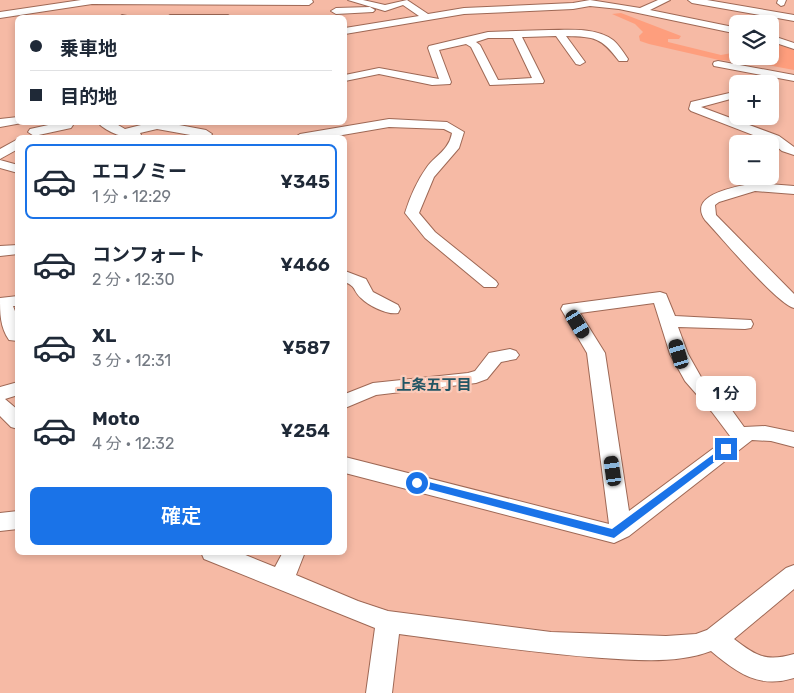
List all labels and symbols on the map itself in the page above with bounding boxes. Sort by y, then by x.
car [563,307,592,341]
car [667,337,690,371]
district label: 上条五丁目 [396,376,472,394]
callout: 1 分 [696,376,756,412]
route end [715,438,737,460]
car [603,455,622,487]
route start [406,472,428,494]

